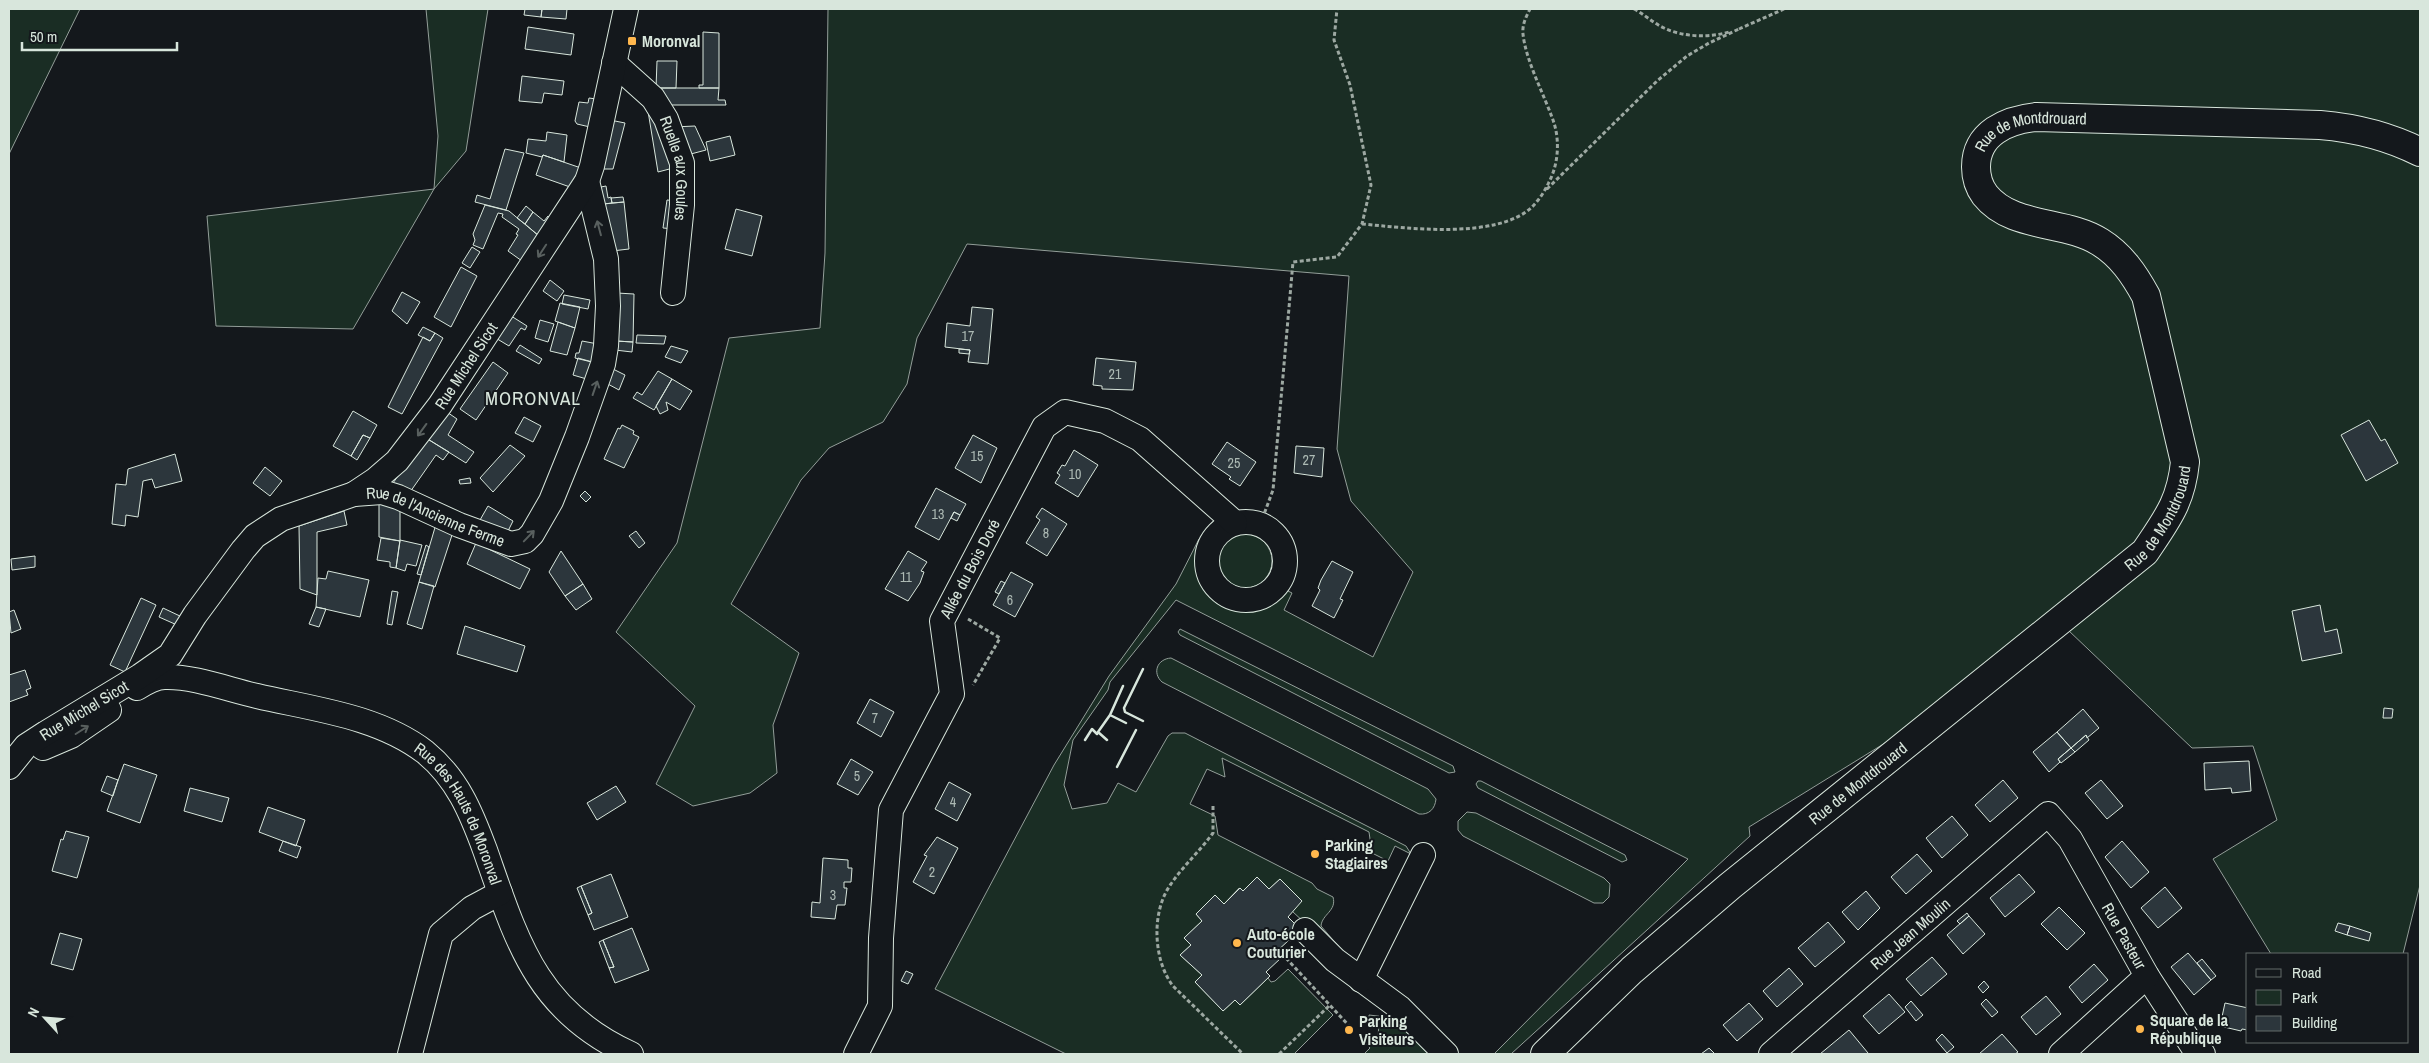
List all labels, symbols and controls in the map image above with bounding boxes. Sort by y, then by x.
scale bar [22,20,178,52]
text: 50 m [30,26,57,47]
place label: Moronval [642,30,700,52]
marker: Moronval [626,35,638,47]
street label: Rue de Montdrouard [1969,106,2087,155]
street label: Ruelle aux Goules [655,113,693,222]
one-way arrow [594,221,603,237]
one-way arrow [537,244,547,258]
street label: Rue Michel Sicot [429,318,503,414]
house number: 17 [962,327,974,345]
house number: 21 [1109,365,1122,383]
one-way arrow [590,380,600,396]
district label: MORONVAL [485,385,581,411]
one-way arrow [417,423,427,437]
house number: 15 [971,447,983,465]
house number: 27 [1303,451,1315,469]
house number: 25 [1228,454,1240,472]
street label: Rue de Montdrouard [2119,464,2196,576]
house number: 10 [1069,465,1081,483]
street label: Rue de l'Ancienne Ferme [365,481,508,552]
house number: 13 [932,505,944,523]
street label: Allée du Bois Doré [934,515,1005,623]
house number: 8 [1043,524,1049,542]
one-way arrow [523,530,535,542]
house number: 11 [900,568,913,586]
house number: 6 [1007,591,1013,609]
street label: Rue Michel Sicot [35,675,132,745]
house number: 7 [872,709,878,727]
one-way arrow [74,725,88,735]
street label: Rue des Hauts de Moronval [410,737,507,887]
street label: Rue de Montdrouard [1804,737,1912,829]
house number: 5 [854,767,860,785]
house number: 4 [950,793,957,811]
place label: Parking Stagiaires [1325,834,1388,874]
marker: Parking Stagiaires [1309,848,1321,860]
house number: 2 [929,863,935,881]
house number: 3 [830,886,836,904]
street label: Rue Jean Moulin [1865,893,1955,974]
street label: Rue Pasteur [2097,899,2152,974]
place label: Auto-école Couturier [1247,923,1315,963]
marker: Auto-école Couturier [1231,937,1243,949]
legend [2246,953,2409,1043]
text: Road [2292,962,2321,983]
text: Park [2292,987,2318,1008]
north arrow [20,993,70,1043]
text: N [23,1005,43,1020]
place label: Square de la République [2150,1009,2229,1049]
place label: Parking Visiteurs [1359,1010,1414,1050]
text: Building [2292,1012,2337,1033]
marker: Square de la République [2134,1023,2146,1035]
marker: Parking Visiteurs [1343,1024,1355,1036]

